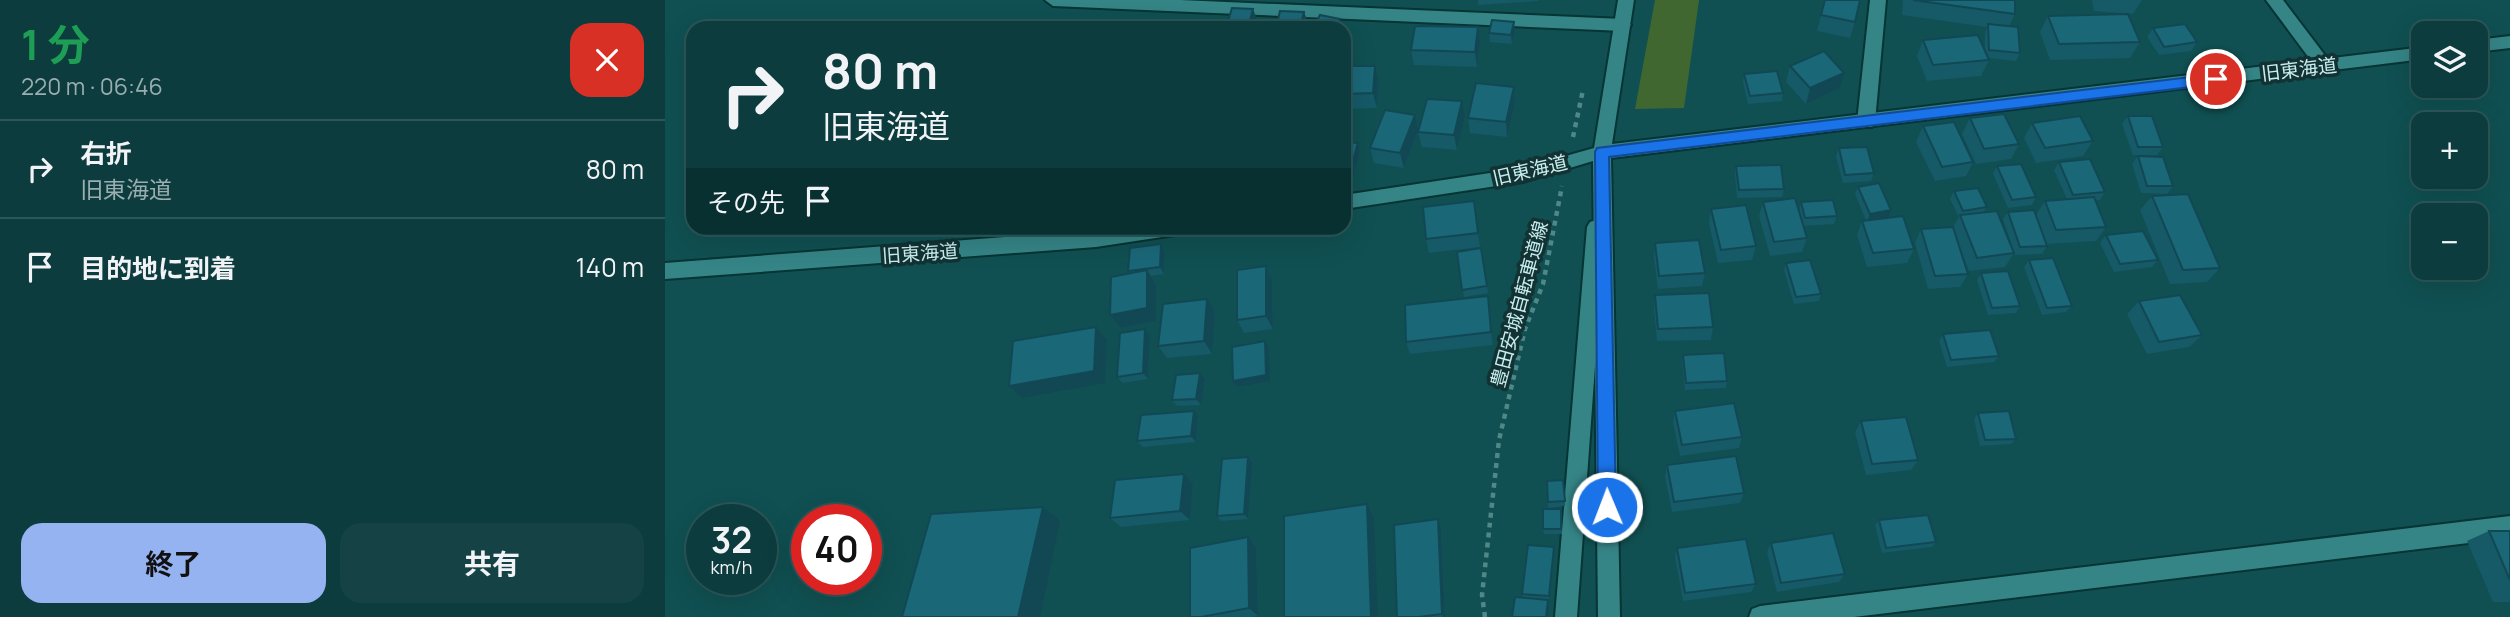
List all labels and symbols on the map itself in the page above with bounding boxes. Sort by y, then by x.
pin [2186,49,2246,109]
street label: 旧東海道 [2260,51,2338,87]
street label: 旧東海道 [1490,149,1570,191]
street label: 豊田安城自転車道線 [1484,218,1554,390]
street label: 旧東海道 [881,237,959,269]
position arrow [1570,470,1644,544]
speed limit sign: 40 [791,504,882,595]

